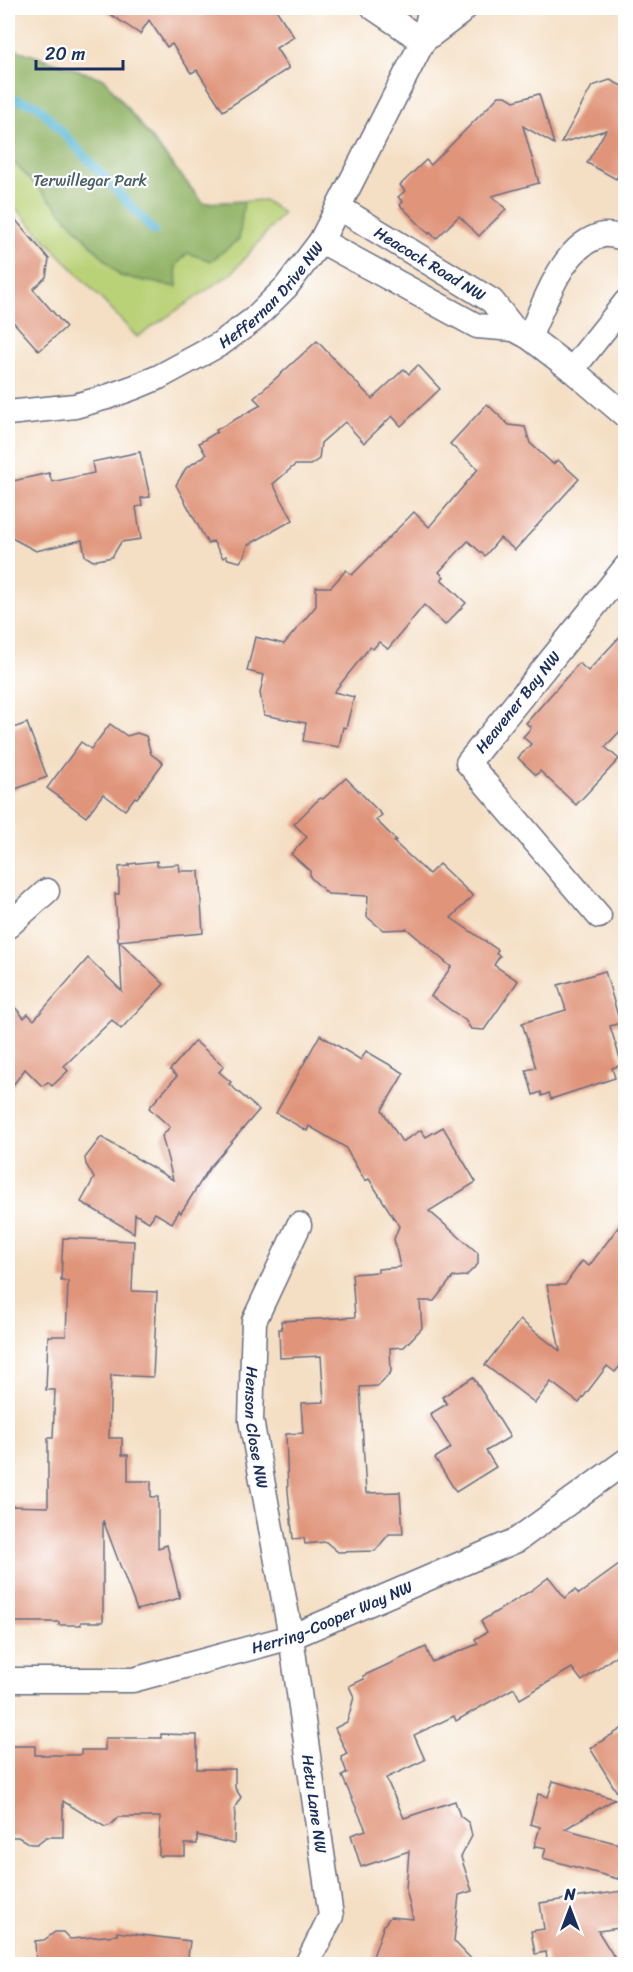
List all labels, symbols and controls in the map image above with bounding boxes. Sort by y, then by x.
scale bar [36,33,123,71]
text: 20 m [45,38,85,70]
park label: Terwillegar Park [33,166,148,195]
street label: Heacock Road NW [368,218,492,309]
street label: Heffernan Drive NW [212,234,331,356]
street label: Heavener Bay NW [467,644,568,760]
street label: Henson Close NW [236,1366,277,1491]
street label: Herring-Cooper Way NW [248,1572,418,1662]
street label: Hetu Lane NW [293,1752,336,1856]
north arrow [540,1879,600,1939]
text: N [563,1880,576,1909]

